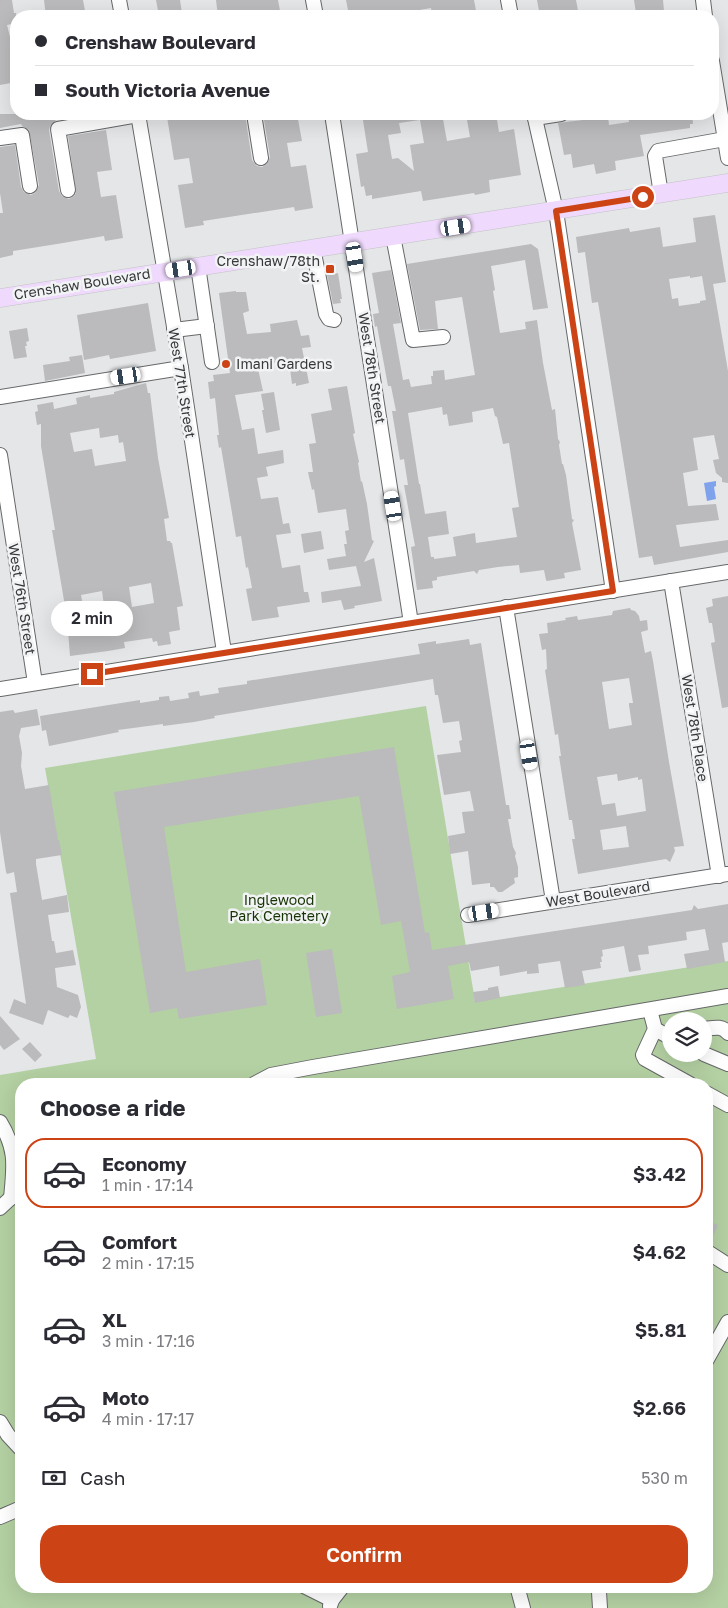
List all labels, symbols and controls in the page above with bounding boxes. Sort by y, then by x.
text: Crenshaw Boulevard [65,30,256,53]
text: South Victoria Avenue [65,78,270,101]
route start [632,186,654,208]
car [440,217,471,237]
car [345,241,364,273]
place label: Crenshaw/78th St. [216,252,320,285]
car [165,259,196,279]
marker: Crenshaw/78th St. [324,263,336,275]
street label: Crenshaw Boulevard [12,264,151,303]
street label: West 78th Street [355,311,390,425]
street label: West 77th Street [165,327,200,439]
place label: Imani Gardens [236,355,332,372]
marker: Imani Gardens [220,358,232,370]
car [110,366,141,386]
car [383,490,402,522]
street label: West 76th Street [5,542,40,656]
callout: 2 min [51,602,133,636]
text: 2 min [71,608,113,628]
route end [81,663,103,685]
street label: West 78th Place [679,673,712,783]
car [519,739,538,771]
street label: West Boulevard [545,877,651,910]
park label: Inglewood Park Cemetery [229,891,329,924]
car [468,902,499,922]
map controls [662,1012,712,1062]
button: layers [662,1012,712,1062]
text: Choose a ride [40,1094,186,1121]
icon: car [42,1151,87,1196]
text: Economy [102,1152,187,1175]
text: $3.42 [633,1162,686,1185]
text: 1 min · 17:14 [102,1175,193,1195]
icon: car [42,1229,87,1274]
text: Comfort [102,1230,177,1253]
text: $4.62 [632,1240,686,1263]
text: 2 min · 17:15 [102,1253,194,1273]
icon: car [42,1307,87,1352]
text: XL [102,1308,127,1331]
text: $5.81 [635,1318,686,1341]
text: 3 min · 17:16 [102,1331,195,1351]
icon: car [42,1385,87,1430]
text: Moto [102,1386,149,1409]
text: $2.66 [632,1396,686,1419]
text: 4 min · 17:17 [102,1409,194,1429]
icon: cash [40,1464,68,1492]
text: Cash [80,1466,125,1489]
text: 530 m [641,1468,688,1488]
button: Confirm [40,1525,688,1583]

